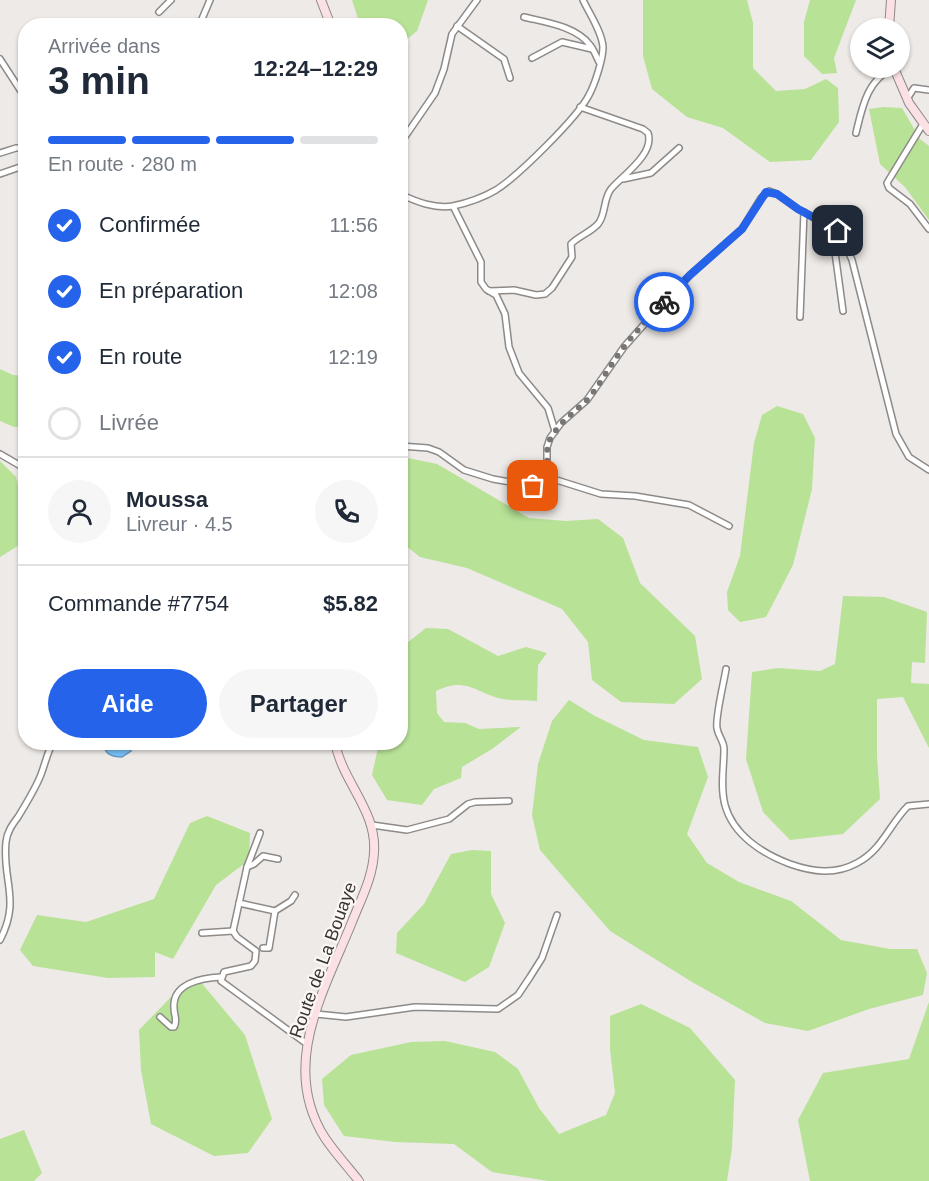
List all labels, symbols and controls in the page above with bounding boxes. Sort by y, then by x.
map controls [850,18,910,78]
button: layers [850,18,910,78]
text: Arrivée dans [48,35,160,57]
text: 12:24–12:29 [253,56,378,81]
text: 3 min [48,59,150,102]
text: En route · 280 m [48,153,197,175]
pin [812,205,863,256]
icon: check [48,209,81,242]
text: Confirmée [99,212,200,237]
text: 11:56 [329,214,378,236]
icon: home [821,214,854,247]
courier [634,272,694,332]
icon: check [48,275,81,308]
text: En préparation [99,278,243,303]
text: 12:08 [328,280,378,302]
icon: bike [648,286,681,319]
icon: check [48,341,81,374]
text: En route [99,344,182,369]
text: 12:19 [328,346,378,368]
text: Livrée [99,410,159,435]
pin [507,460,558,511]
icon: bag [516,469,549,502]
button: person [48,480,111,543]
button: phone [315,480,378,543]
text: Moussa [126,487,208,512]
text: Livreur · 4.5 [126,513,233,535]
text: Commande #7754 [48,591,229,616]
text: $5.82 [323,591,378,616]
button: Aide [48,669,207,738]
button: Partager [219,669,378,738]
street label: Route de La Bouaye [286,879,360,1041]

